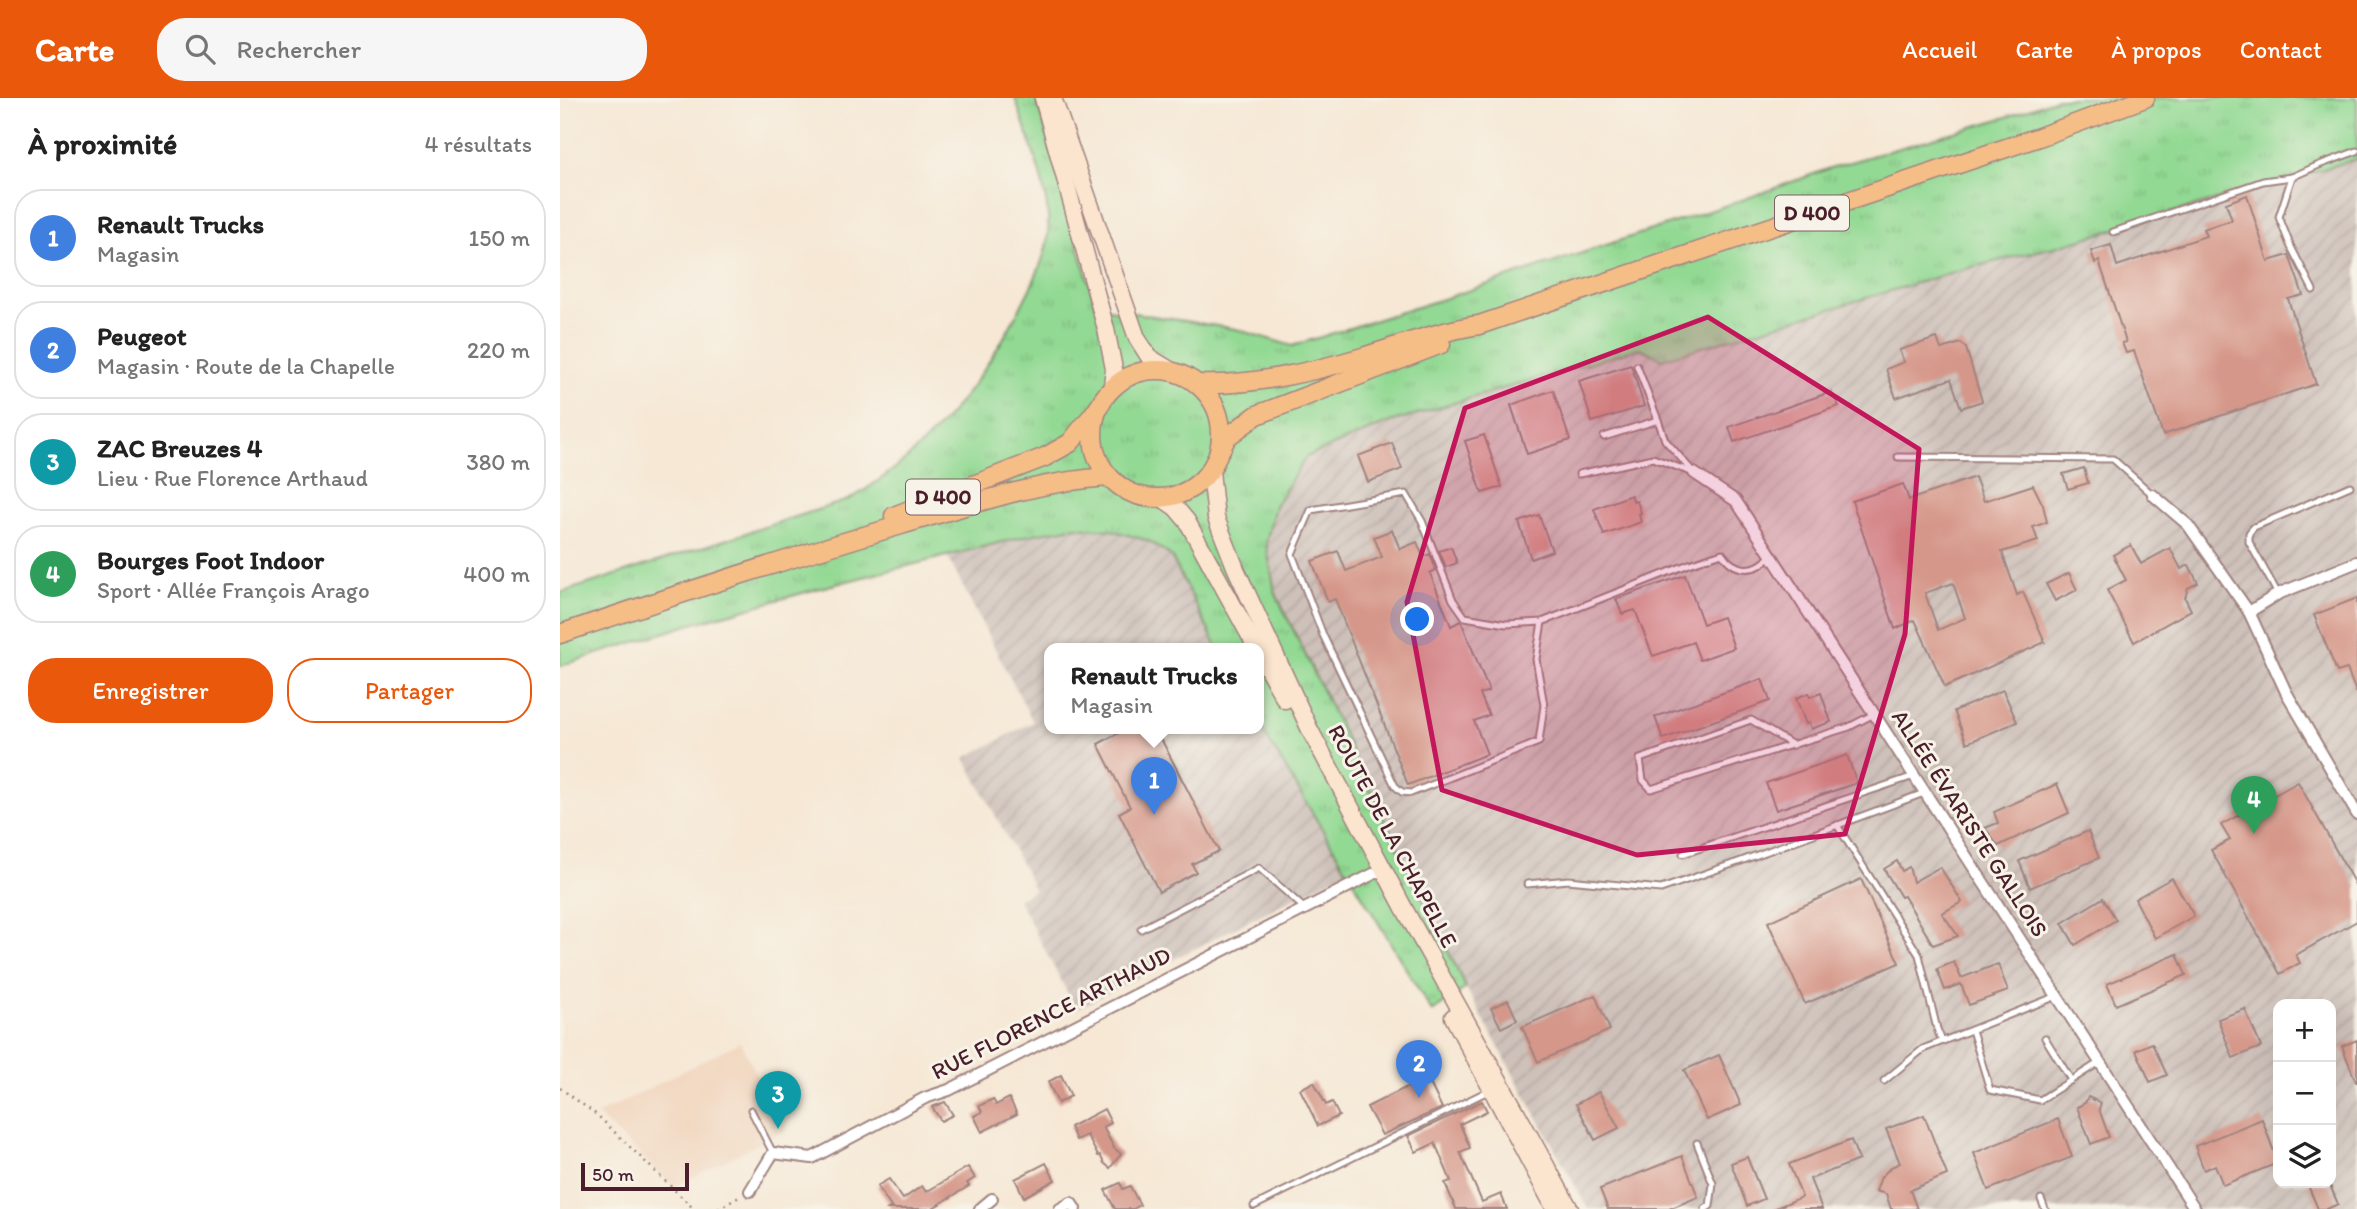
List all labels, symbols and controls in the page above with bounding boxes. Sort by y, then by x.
search box [157,18,647,81]
text: Carte [35,30,115,69]
icon: search [181,30,219,68]
text: Rechercher [237,33,361,65]
text: Accueil [1902,35,1977,64]
text: Carte [2015,35,2073,64]
text: À propos [2111,35,2202,64]
text: Contact [2240,35,2322,64]
text: À proximité [28,125,177,162]
text: 4 résultats [425,130,532,158]
road number: D 400 [1775,195,1849,230]
text: Renault Trucks [97,208,264,240]
text: 1 [48,224,58,252]
text: 150 m [469,224,530,252]
text: Magasin [97,240,179,268]
text: Peugeot [97,320,187,352]
text: 2 [47,336,59,364]
text: 220 m [467,336,530,364]
text: Magasin · Route de la Chapelle [97,352,395,380]
text: ZAC Breuzes 4 [97,432,263,464]
text: 3 [47,448,59,476]
text: 380 m [466,448,530,476]
text: Lieu · Rue Florence Arthaud [97,464,368,492]
road number: D 400 [906,480,980,514]
text: Bourges Foot Indoor [97,544,324,576]
text: 4 [46,560,60,588]
text: 400 m [463,560,530,588]
text: Sport · Allée François Arago [97,576,370,604]
your location [1400,602,1434,636]
popup [1044,643,1264,734]
button: Enregistrer [28,658,273,723]
button: Partager [287,658,532,723]
text: Renault Trucks [1070,659,1238,691]
text: Magasin [1070,691,1153,719]
street label: ALLÉE ÉVARISTE GALLOIS [1886,704,2054,942]
street label: ROUTE DE LA CHAPELLE [1322,720,1464,952]
pin: 1 [1131,757,1177,815]
pin: 4 [2231,776,2277,834]
street label: RUE FLORENCE ARTHAUD [927,940,1175,1086]
map controls [2273,999,2336,1188]
button: + [2273,999,2336,1062]
pin: 2 [1396,1040,1442,1098]
button: − [2273,1062,2336,1125]
pin: 3 [755,1071,801,1129]
button: layers [2273,1125,2336,1188]
scale bar [581,1160,690,1192]
text: 50 m [592,1163,634,1186]

